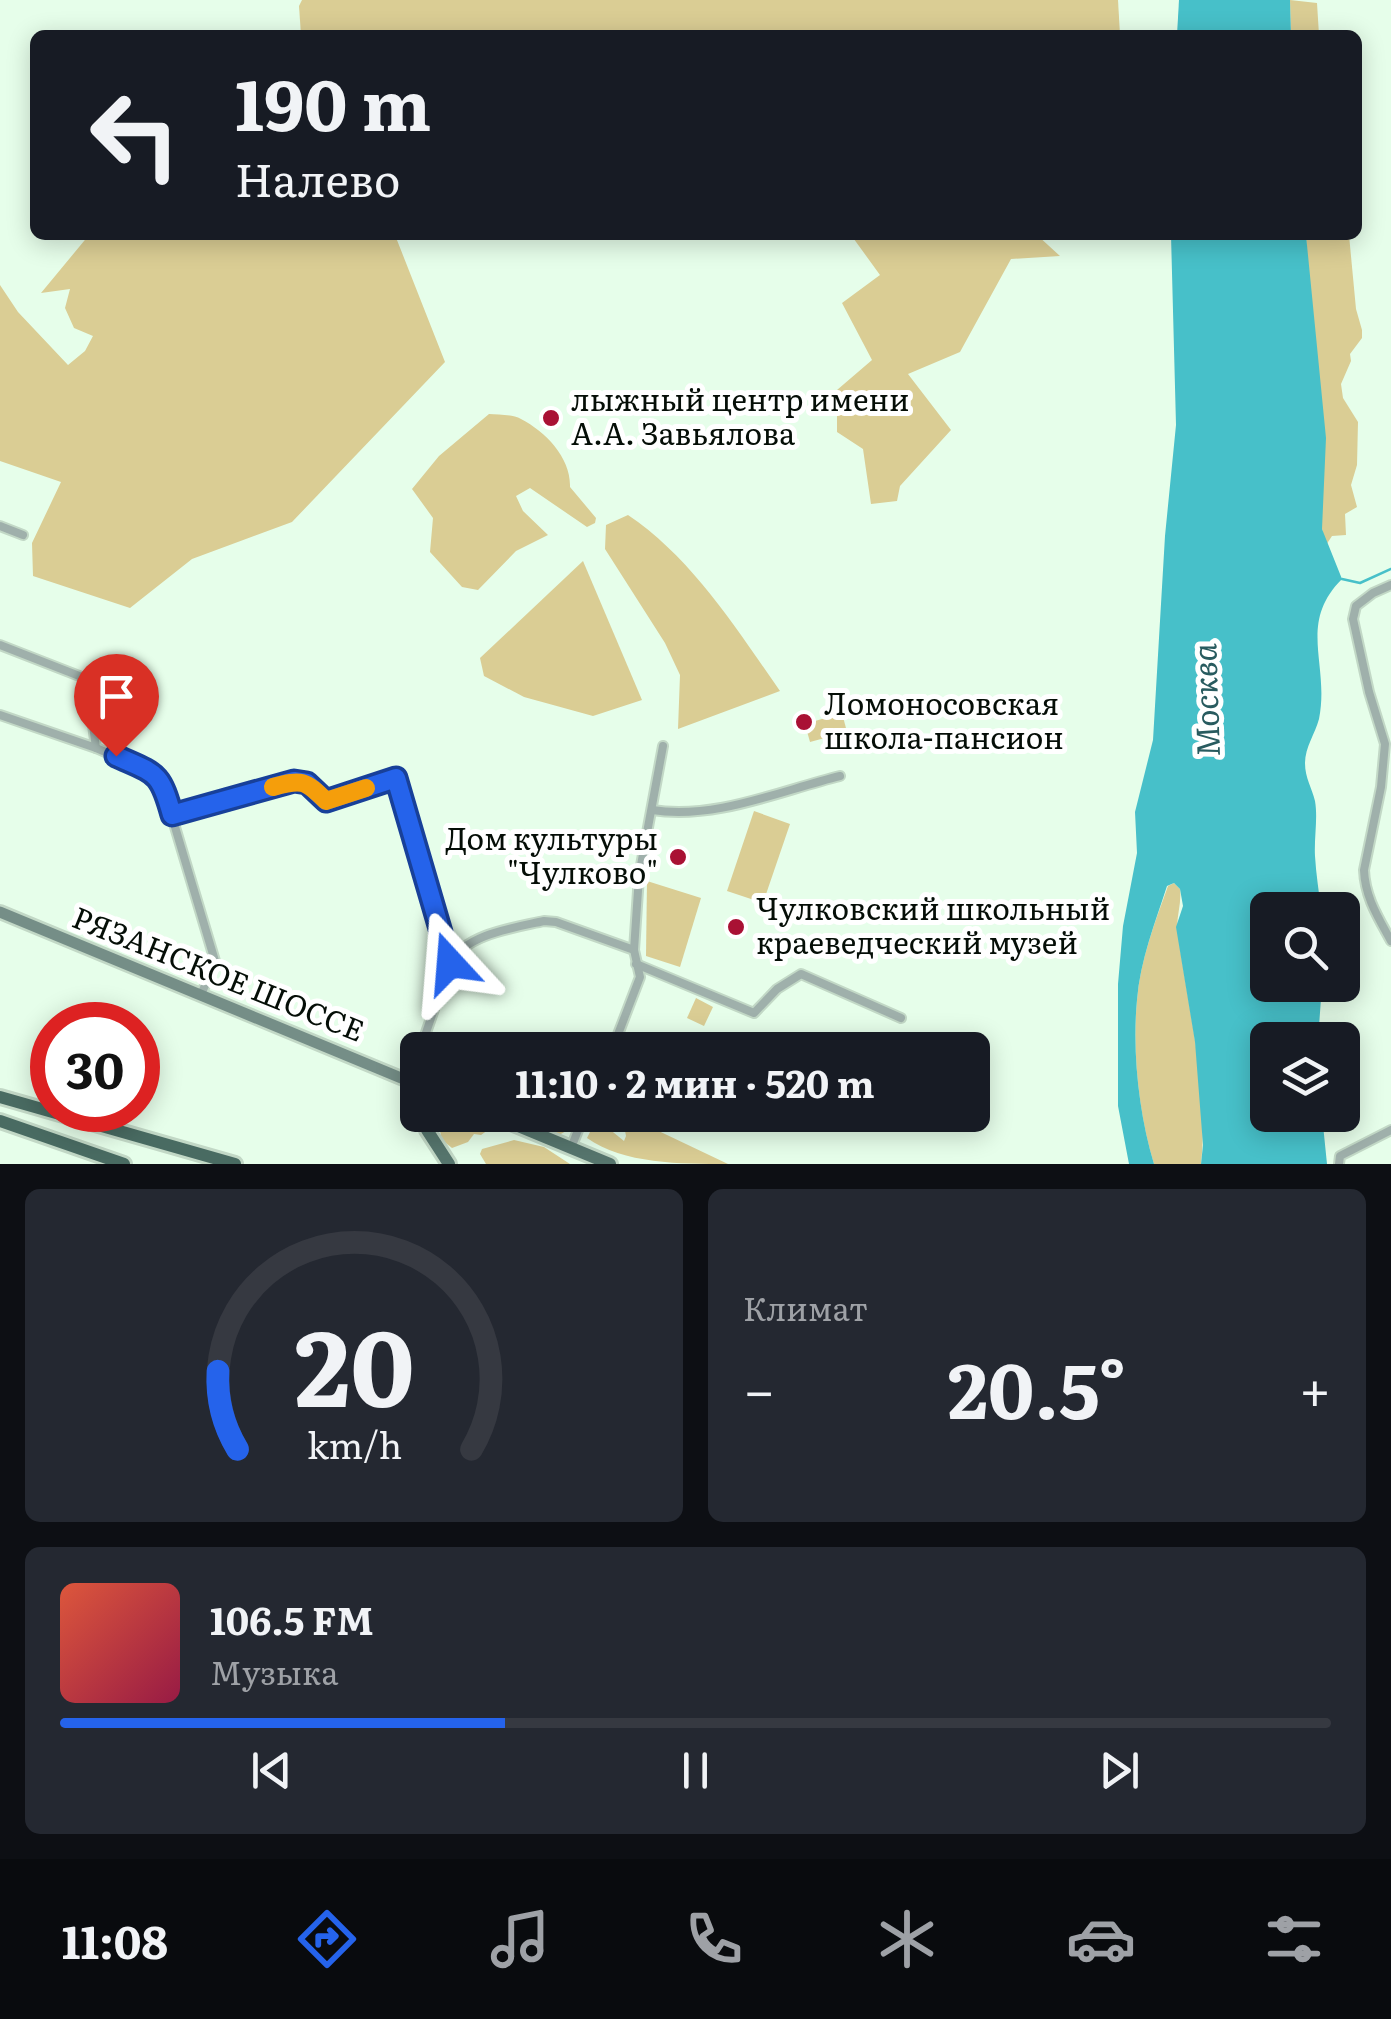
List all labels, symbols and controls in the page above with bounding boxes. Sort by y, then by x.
text: 190 m [235,49,431,153]
icon: left [70,70,200,200]
text: Налево [235,144,400,211]
place label: лыжный центр имени А.А. Завьялова [571,376,909,454]
marker: лыжный центр имени А.А. Завьялова [540,407,562,429]
water label: Москва [1178,642,1230,758]
pin [74,654,159,757]
icon: arrive [89,669,144,724]
place label: Ломоносовская школа-пансион [824,680,1064,758]
marker: Ломоносовская школа-пансион [793,711,815,733]
place label: Дом культуры "Чулково" [445,815,658,893]
marker: Дом культуры "Чулково" [667,846,689,868]
place label: Чулковский школьный краеведческий музей [756,885,1110,963]
map controls [1250,892,1360,1132]
button: search [1250,892,1360,1002]
street label: РЯЗАНСКОЕ ШОССЕ [67,894,372,1051]
position arrow [398,911,502,1015]
marker: Чулковский школьный краеведческий музей [725,916,747,938]
speed limit sign: 30 [30,1002,160,1132]
button: layers [1250,1022,1360,1132]
text: 11:10 · 2 мин · 520 m [515,1053,875,1110]
text: Климат [743,1283,868,1331]
text: 20 [294,1285,414,1439]
text: 20.5° [948,1331,1126,1442]
text: − [743,1346,775,1428]
text: + [1299,1346,1331,1428]
text: km/h [306,1417,402,1470]
text: 106.5 FM [210,1590,374,1647]
text: Музыка [210,1647,339,1695]
icon: previous [244,1743,299,1798]
icon: pause [668,1743,723,1798]
icon: next [1092,1743,1147,1798]
icon: directions [292,1904,362,1974]
icon: music [485,1904,555,1974]
icon: phone [679,1904,749,1974]
icon: climate [872,1904,942,1974]
icon: car [1066,1904,1136,1974]
icon: filters [1259,1904,1329,1974]
text: 11:08 [62,1906,168,1973]

